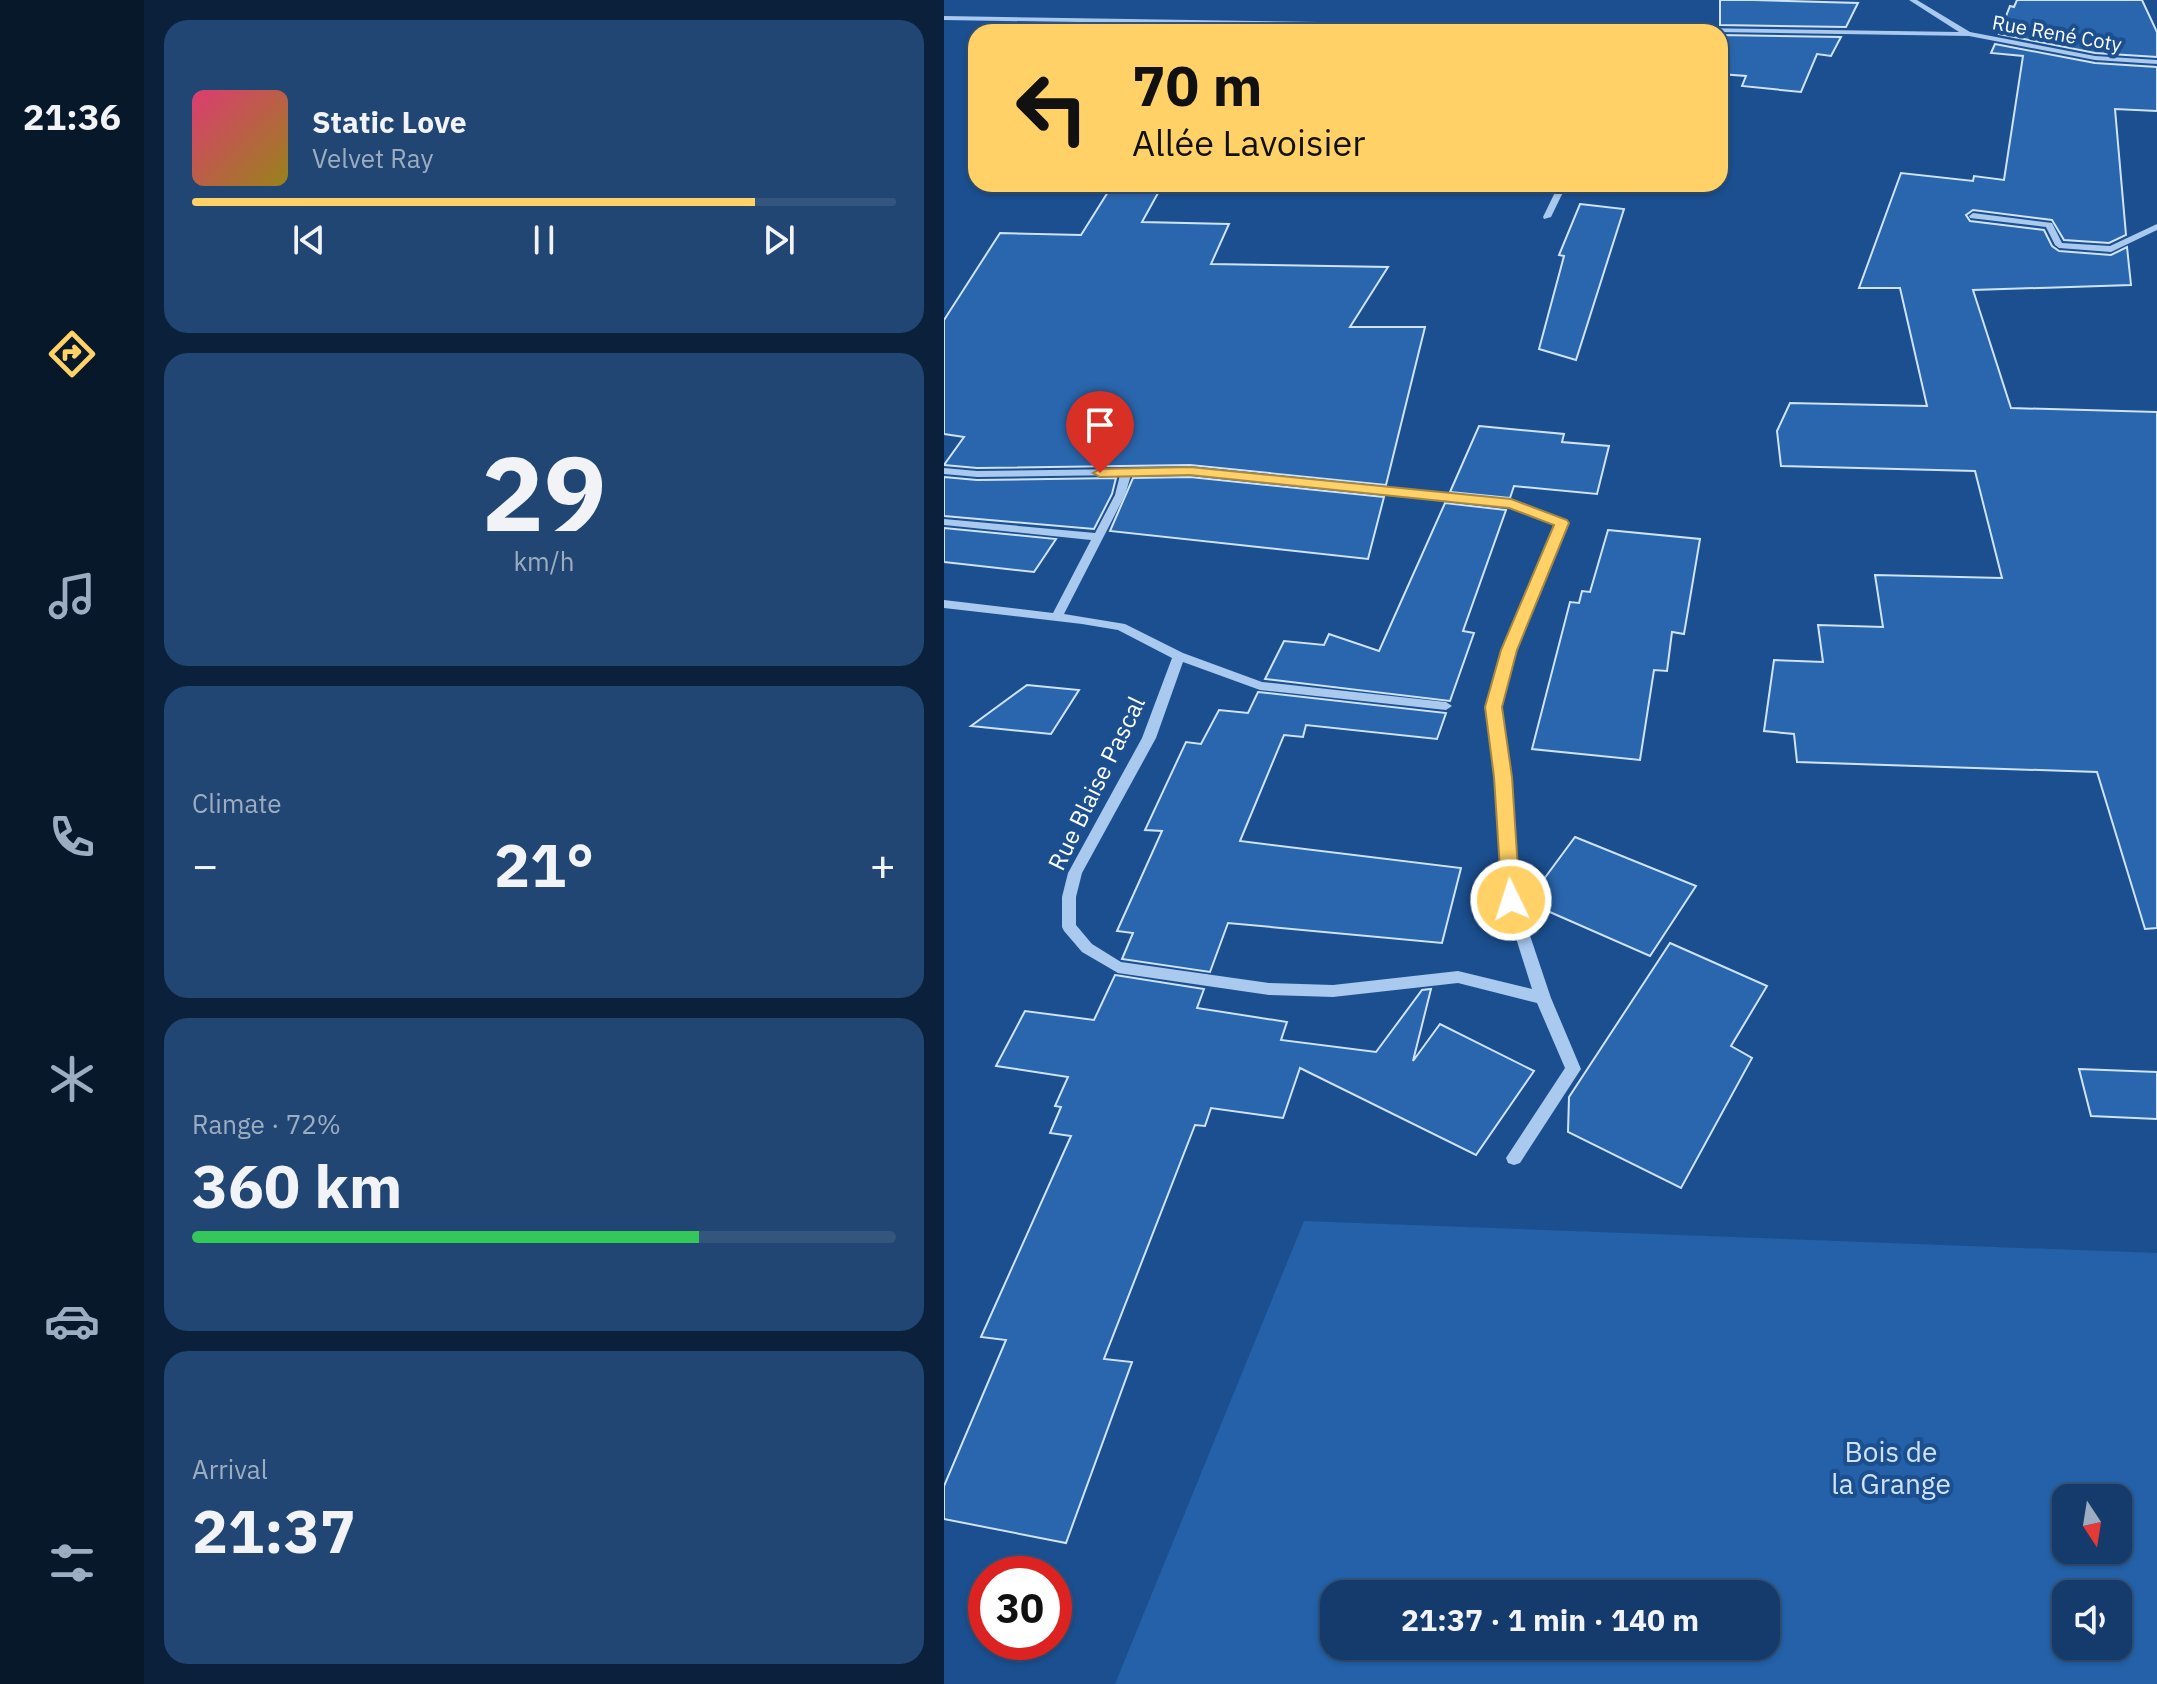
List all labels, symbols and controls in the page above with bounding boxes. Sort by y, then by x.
street label: Rue René Coty [1990,8,2124,58]
text: 70 m [1132,49,1262,121]
icon: left [1000,56,1104,160]
text: 21:36 [23,93,121,140]
text: Static Love [312,102,467,141]
text: Allée Lavoisier [1132,119,1366,166]
text: Velvet Ray [312,141,433,175]
icon: previous [287,218,331,262]
icon: pause [522,218,566,262]
icon: next [757,218,801,262]
icon: directions [44,326,100,382]
pin [1066,391,1134,473]
icon: arrive [1078,403,1122,447]
text: 29 [482,424,606,560]
text: km/h [513,544,575,578]
icon: music [44,568,100,624]
street label: Rue Blaise Pascal [1040,691,1152,875]
text: Climate [192,786,282,820]
icon: phone [44,809,100,865]
text: 21° [494,825,594,904]
text: − [192,836,218,893]
text: + [870,836,896,893]
position arrow [1469,858,1553,942]
icon: climate [44,1051,100,1107]
text: Range · 72% [192,1107,341,1141]
text: 360 km [192,1146,402,1225]
icon: car [44,1293,100,1349]
park label: Bois de la Grange [1831,1433,1951,1502]
text: Arrival [192,1452,268,1486]
north arrow [2052,1484,2132,1564]
map controls [2052,1484,2132,1660]
text: 21:37 [192,1491,356,1570]
icon: filters [44,1535,100,1591]
speed limit sign: 30 [968,1556,1072,1660]
button: sound [2052,1580,2132,1660]
text: 21:37 · 1 min · 140 m [1401,1600,1699,1639]

